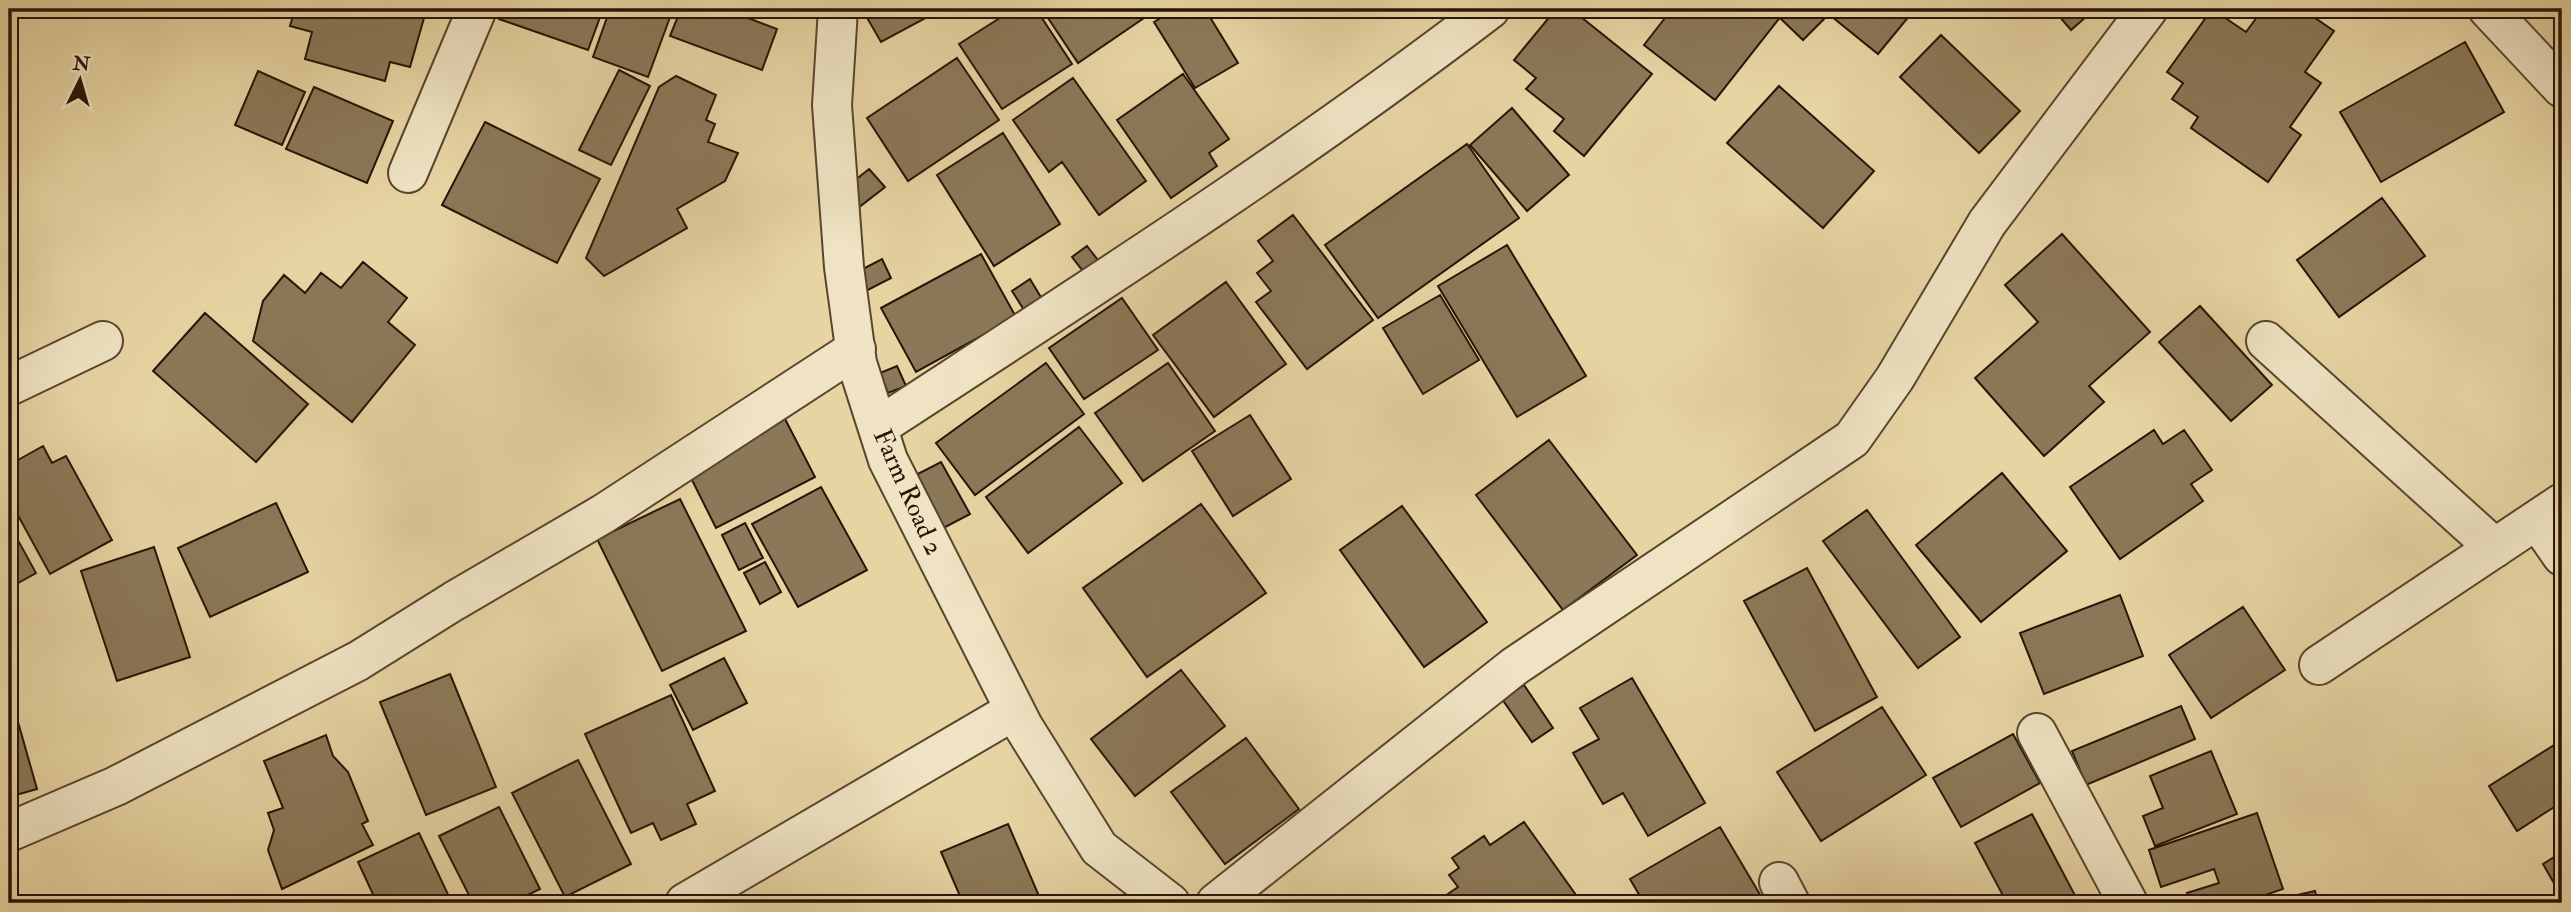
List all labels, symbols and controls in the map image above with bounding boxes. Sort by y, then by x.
north arrow [46,46,116,116]
text: N [71,51,92,77]
street label: Farm Road 2 [866,424,950,560]

